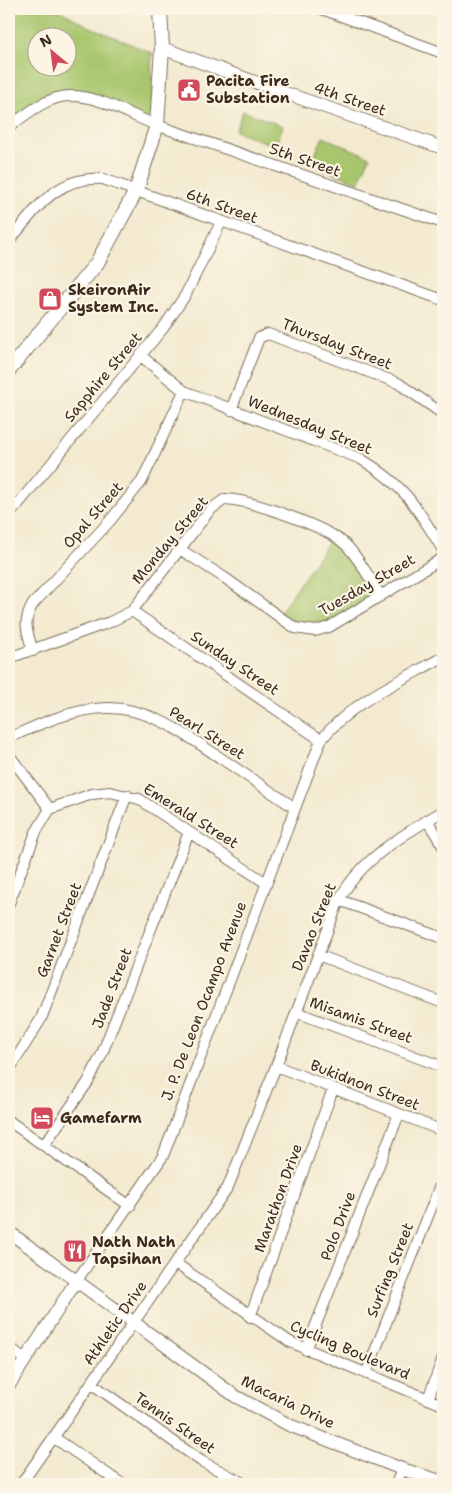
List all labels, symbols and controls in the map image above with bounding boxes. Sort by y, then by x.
north arrow [28,28,78,78]
text: N [36,30,55,51]
place label: Pacita Fire Substation [206,71,290,108]
public building icon: Pacita Fire Substation [176,77,202,103]
street label: 4th Street [311,77,389,121]
street label: 5th Street [267,138,343,182]
street label: 6th Street [183,184,261,228]
place label: SkeironAir System Inc. [68,280,159,317]
shop icon: SkeironAir System Inc. [37,286,63,312]
street label: Thursday Street [279,314,395,374]
street label: Sapphire Street [60,328,146,426]
street label: Wednesday Street [245,391,375,459]
street label: Opal Street [58,477,128,553]
street label: Monday Street [127,492,213,588]
street label: Tuesday Street [315,549,419,621]
street label: Sunday Street [187,626,283,700]
street label: Pearl Street [165,702,249,764]
street label: Emerald Street [140,779,242,853]
street label: Garnet Street [32,880,86,980]
street label: Davao Street [287,880,341,974]
street label: J. P. De Leon Ocampo Avenue [157,898,251,1104]
street label: Jade Street [87,945,137,1031]
street label: Misamis Street [307,992,415,1048]
street label: Bukidnon Street [307,1055,423,1115]
hotel icon: Gamefarm [29,1105,55,1131]
place label: Gamefarm [60,1108,142,1128]
street label: Marathon Drive [249,1141,307,1255]
street label: Polo Drive [316,1189,360,1263]
street label: Surfing Street [362,1220,418,1320]
place label: Nath Nath Tapsihan [92,1232,176,1269]
restaurant icon: Nath Nath Tapsihan [62,1238,88,1264]
street label: Athletic Drive [78,1277,152,1369]
street label: Cycling Boulevard [287,1316,413,1384]
street label: Macaria Drive [238,1371,338,1433]
street label: Tennis Street [131,1388,219,1458]

